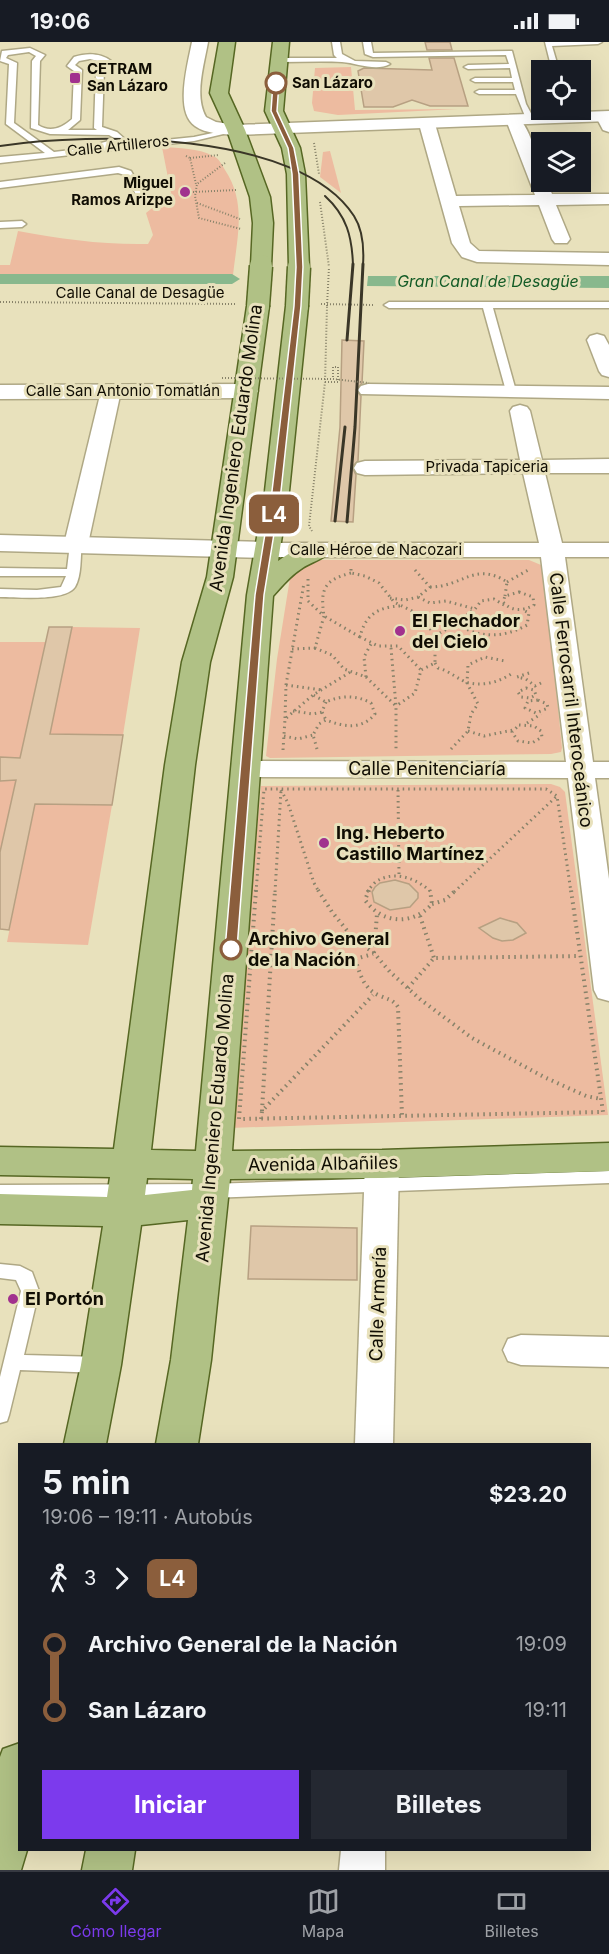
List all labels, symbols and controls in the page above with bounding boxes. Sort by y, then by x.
text: 19:06 [30,8,90,34]
place label: CETRAM San Lázaro [87,59,168,95]
map controls [531,60,591,192]
button: locate [531,60,591,120]
marker: CETRAM San Lázaro [68,71,82,85]
marker: San Lázaro [265,72,287,94]
place label: San Lázaro [292,73,373,92]
street label: Calle Artilleros [66,131,170,160]
button: layers [531,132,591,192]
place label: Miguel Ramos Arizpe [71,173,173,209]
marker: Miguel Ramos Arizpe [178,185,192,199]
water label: Gran Canal de Desagüe [397,271,579,291]
street label: Calle Canal de Desagüe [56,283,225,302]
street label: Avenida Ingeniero Eduardo Molina [205,303,266,593]
street label: Calle San Antonio Tomatlán [26,381,220,400]
street label: Privada Tapiceria [426,457,548,476]
line badge: L4 [247,494,301,534]
text: L4 [261,502,287,527]
street label: Calle Héroe de Nacozari [290,540,462,559]
street label: Calle Ferrocarril Interoceánico [545,571,598,829]
place label: El Flechador del Cielo [412,610,520,652]
marker: El Flechador del Cielo [393,624,407,638]
street label: Calle Penitenciaría [348,758,506,779]
place label: Ing. Heberto Castillo Martínez [336,822,485,864]
marker: Ing. Heberto Castillo Martínez [317,836,331,850]
place label: Archivo General de la Nación [248,928,389,970]
marker: Archivo General de la Nación [220,938,242,960]
street label: Avenida Ingeniero Eduardo Molina [191,973,238,1263]
street label: Avenida Albañiles [248,1152,398,1175]
street label: Calle Armería [365,1246,390,1362]
place label: El Portón [25,1288,104,1309]
marker: El Portón [6,1292,20,1306]
text: 5 min [42,1462,131,1502]
text: $23.20 [489,1481,567,1507]
text: 19:06 – 19:11 · Autobús [42,1505,253,1529]
icon: walk [42,1562,75,1595]
icon: forward [105,1562,138,1595]
text: 3 [84,1566,96,1590]
text: L4 [159,1566,185,1591]
text: Archivo General de la Nación [88,1631,398,1657]
text: 19:09 [516,1632,567,1656]
text: San Lázaro [88,1697,207,1723]
text: 19:11 [524,1698,567,1722]
button: Iniciar [42,1770,299,1839]
button: Billetes [311,1770,567,1839]
tab: Cómo llegar [70,1885,161,1941]
tab: Mapa [302,1885,344,1941]
tab: Billetes [485,1885,539,1941]

